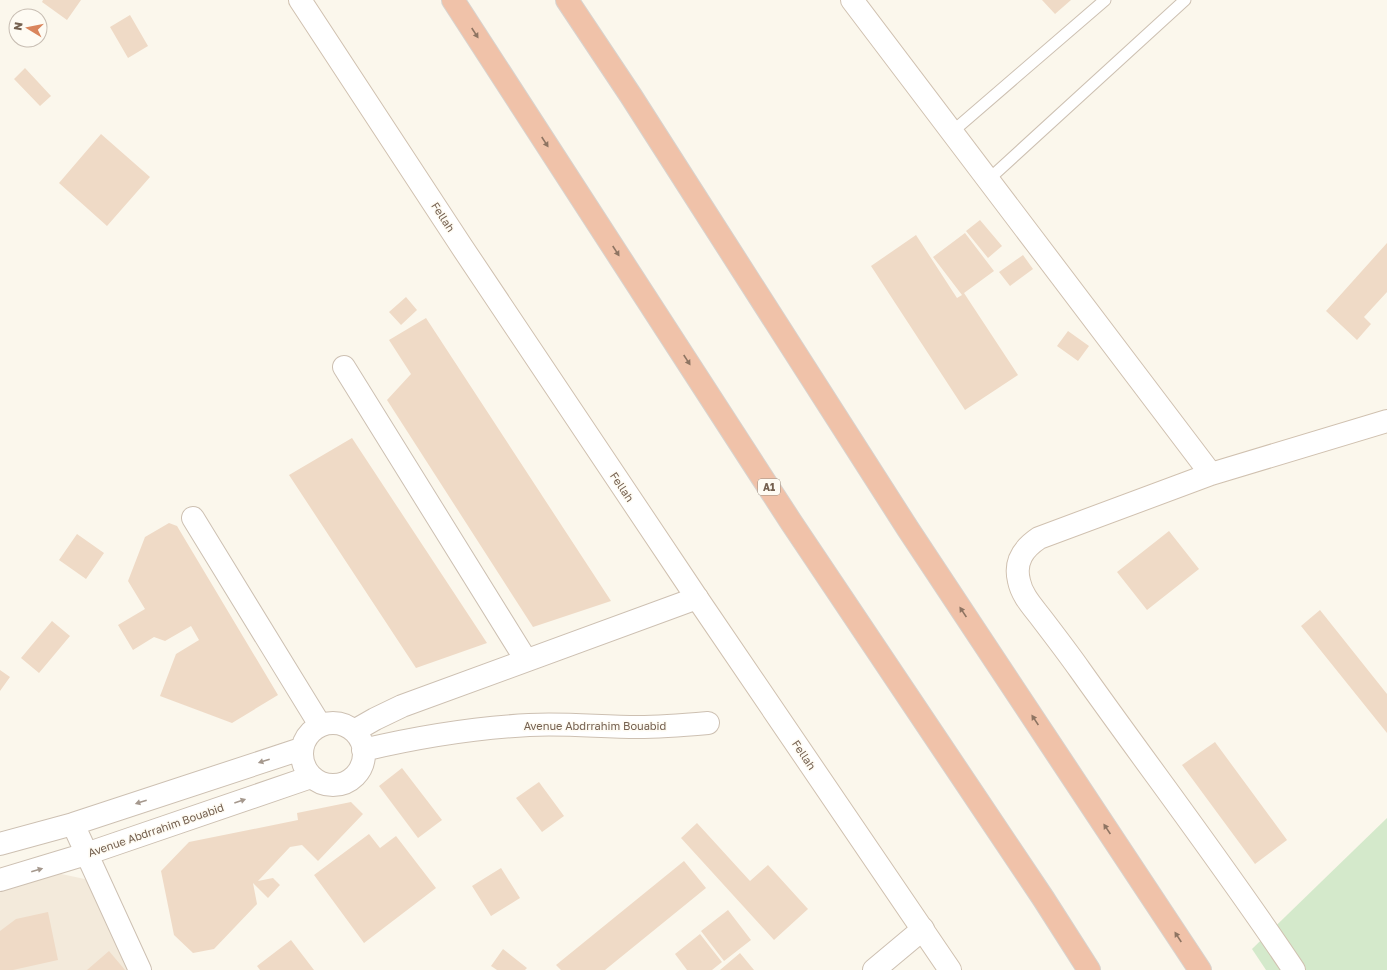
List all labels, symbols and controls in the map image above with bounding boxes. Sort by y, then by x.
north arrow [8,8,48,48]
text: N [11,21,25,31]
one-way arrow [471,27,478,39]
one-way arrow [542,136,549,148]
street label: Fellah [429,199,458,234]
one-way arrow [612,246,620,256]
one-way arrow [683,354,690,366]
street label: Fellah [608,469,637,504]
road number: A1 [758,479,780,495]
one-way arrow [959,607,967,617]
one-way arrow [1031,715,1039,726]
street label: Avenue Abdrrahim Bouabid [524,719,666,732]
street label: Fellah [790,737,819,772]
one-way arrow [258,758,270,764]
one-way arrow [235,798,247,804]
one-way arrow [134,799,146,805]
street label: Avenue Abdrrahim Bouabid [86,800,225,859]
one-way arrow [1103,824,1111,834]
one-way arrow [32,867,44,873]
one-way arrow [1174,932,1182,942]

